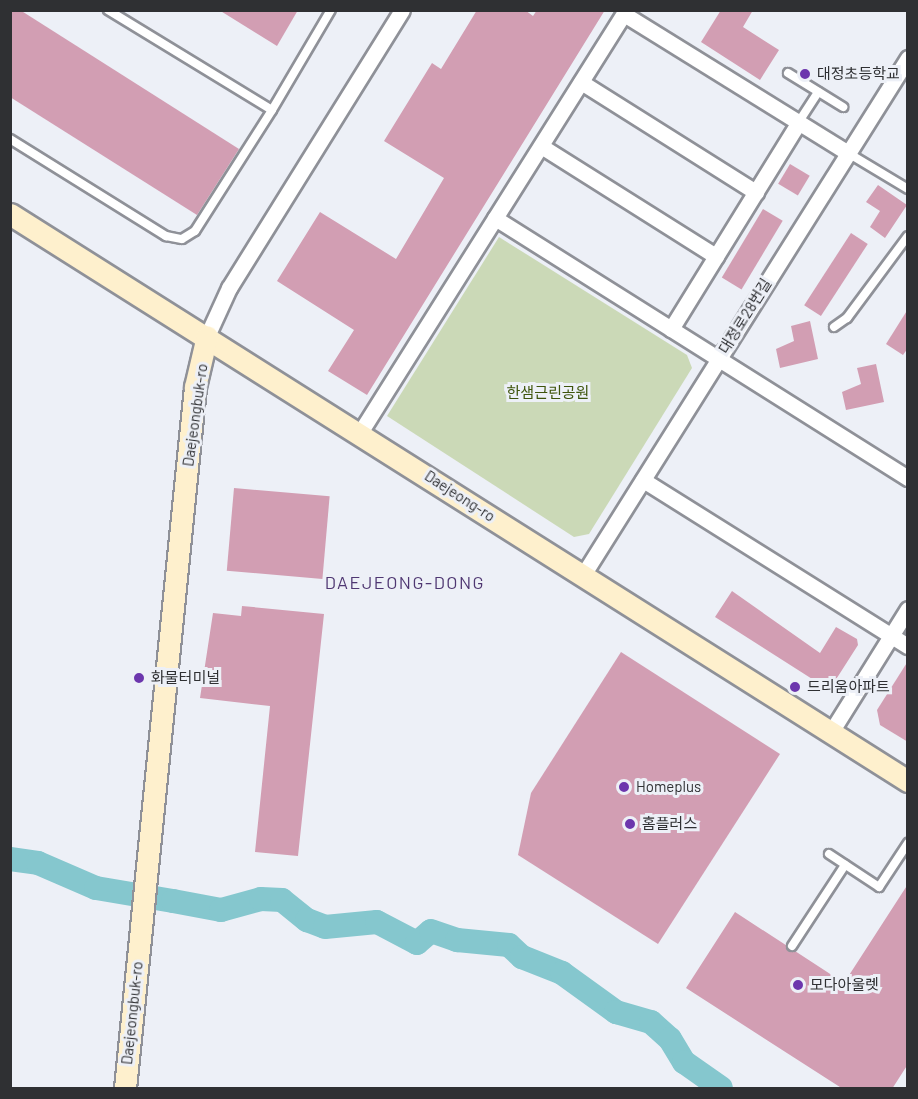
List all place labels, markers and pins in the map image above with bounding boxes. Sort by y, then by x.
place label: 대정초등학교 [817,65,900,83]
marker: 대정초등학교 [798,67,812,81]
place label: 화물터미널 [151,669,220,687]
marker: 화물터미널 [132,671,146,685]
place label: 드리움아파트 [807,678,890,696]
marker: 드리움아파트 [788,680,802,694]
place label: Homeplus [636,778,701,796]
marker: Homeplus [617,780,631,794]
place label: 홈플러스 [642,815,697,833]
marker: 홈플러스 [623,817,637,831]
place label: 모다아울렛 [810,976,879,994]
marker: 모다아울렛 [791,978,805,992]

